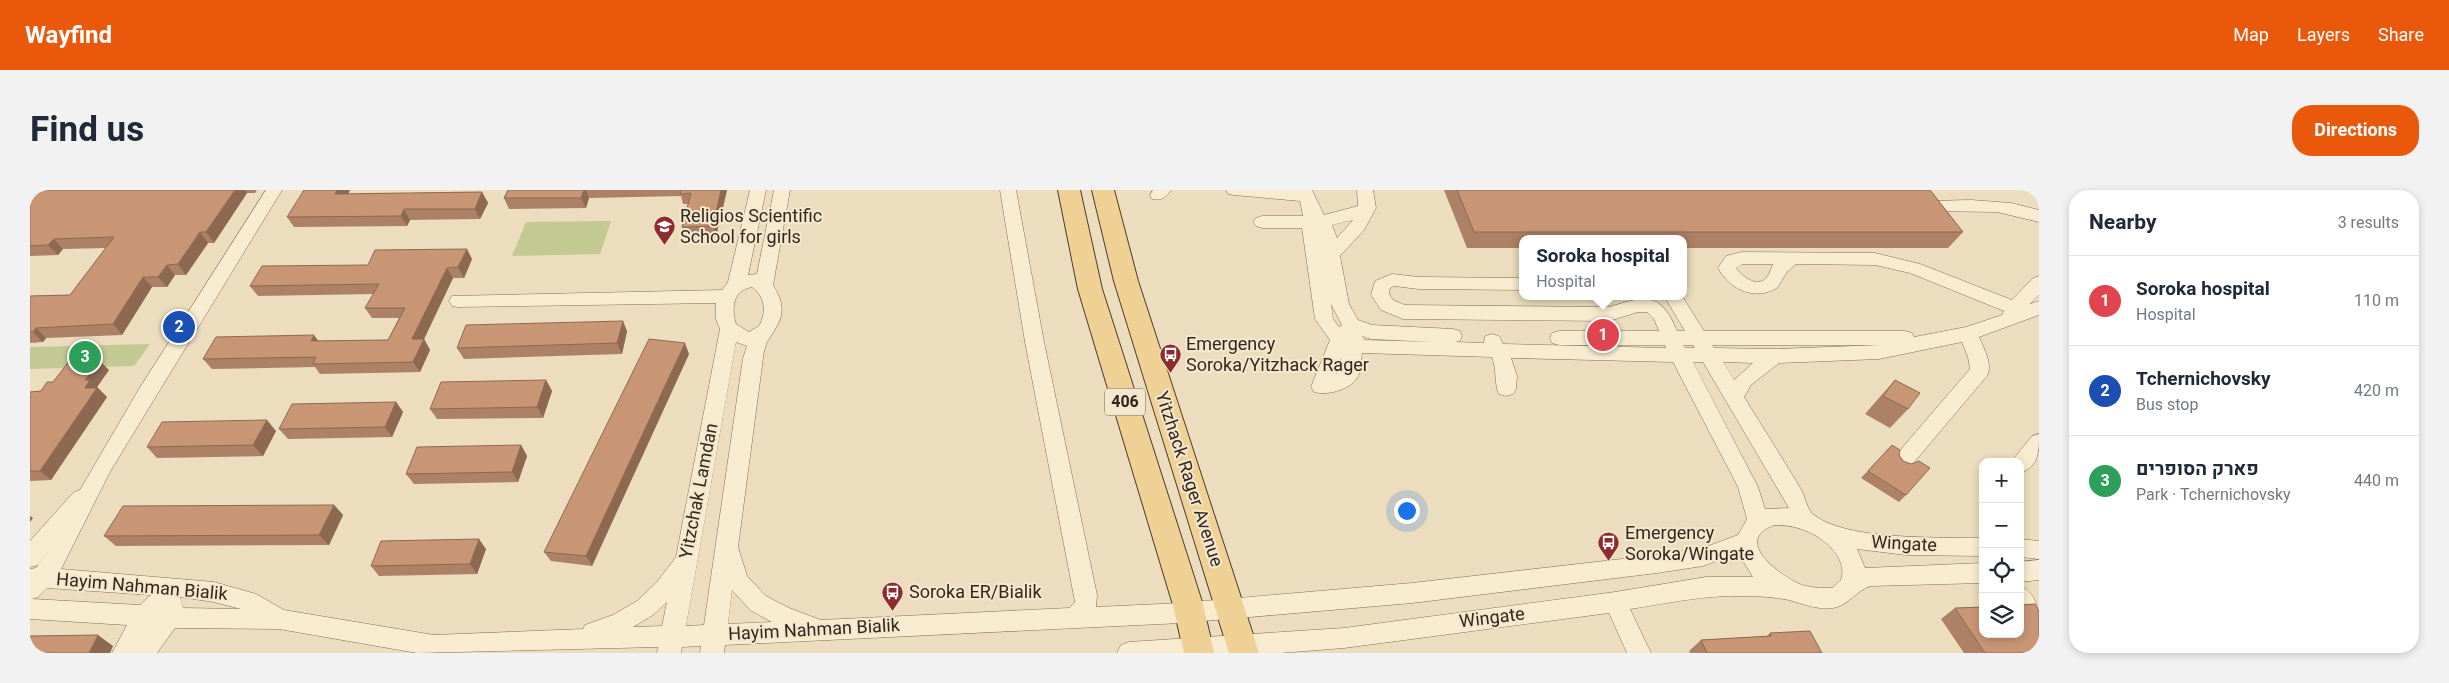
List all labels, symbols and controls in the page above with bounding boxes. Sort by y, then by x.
text: Wayfind [25,18,112,53]
text: Map [2233,22,2269,49]
text: Layers [2297,22,2350,49]
text: Share [2378,22,2424,49]
text: Find us [30,104,144,156]
button: Directions [2292,105,2419,156]
place label: Religios Scientific School for girls [680,203,822,251]
text: Nearby [2089,207,2157,238]
text: 3 results [2338,211,2399,235]
school or university icon: Religios Scientific School for girls [652,214,676,245]
popup [1519,235,1687,300]
text: Soroka hospital [1536,242,1670,270]
text: Hospital [1536,270,1596,294]
text: Soroka hospital [2136,275,2270,303]
text: 1 [2100,289,2110,313]
text: 110 m [2354,289,2399,313]
text: Hospital [2136,303,2196,327]
pin: 2 [163,308,195,346]
pin: 1 [1587,316,1619,354]
place label: Emergency Soroka/Yitzhack Rager [1186,331,1369,379]
pin: 3 [69,338,101,376]
bus stop icon: Emergency Soroka/Yitzhack Rager [1158,342,1182,373]
text: Tchernichovsky [2136,365,2271,393]
text: 2 [2100,379,2110,403]
text: 420 m [2354,379,2399,403]
road number: 406 [1105,388,1145,416]
street label: Yitzhack Rager Avenue [1148,388,1230,570]
text: Bus stop [2136,393,2198,417]
street label: Yitzchak Lamdan [673,421,725,561]
text: פארק הסופרים [2136,455,2259,483]
map controls [1979,458,2024,638]
button: + [1979,458,2024,503]
text: 3 [2100,469,2110,493]
text: 440 m [2354,469,2399,493]
text: Park · Tchernichovsky [2136,483,2291,507]
your location [1394,498,1420,524]
button: − [1979,503,2024,548]
place label: Emergency Soroka/Wingate [1625,520,1754,568]
street label: Wingate [1870,529,1938,559]
bus stop icon: Emergency Soroka/Wingate [1597,531,1621,562]
button: locate [1979,548,2024,593]
street label: Hayim Nahman Bialik [55,566,230,608]
place label: Soroka ER/Bialik [909,579,1043,606]
bus stop icon: Soroka ER/Bialik [881,580,905,611]
button: layers [1979,593,2024,638]
street label: Wingate [1458,601,1526,635]
street label: Hayim Nahman Bialik [727,612,901,648]

